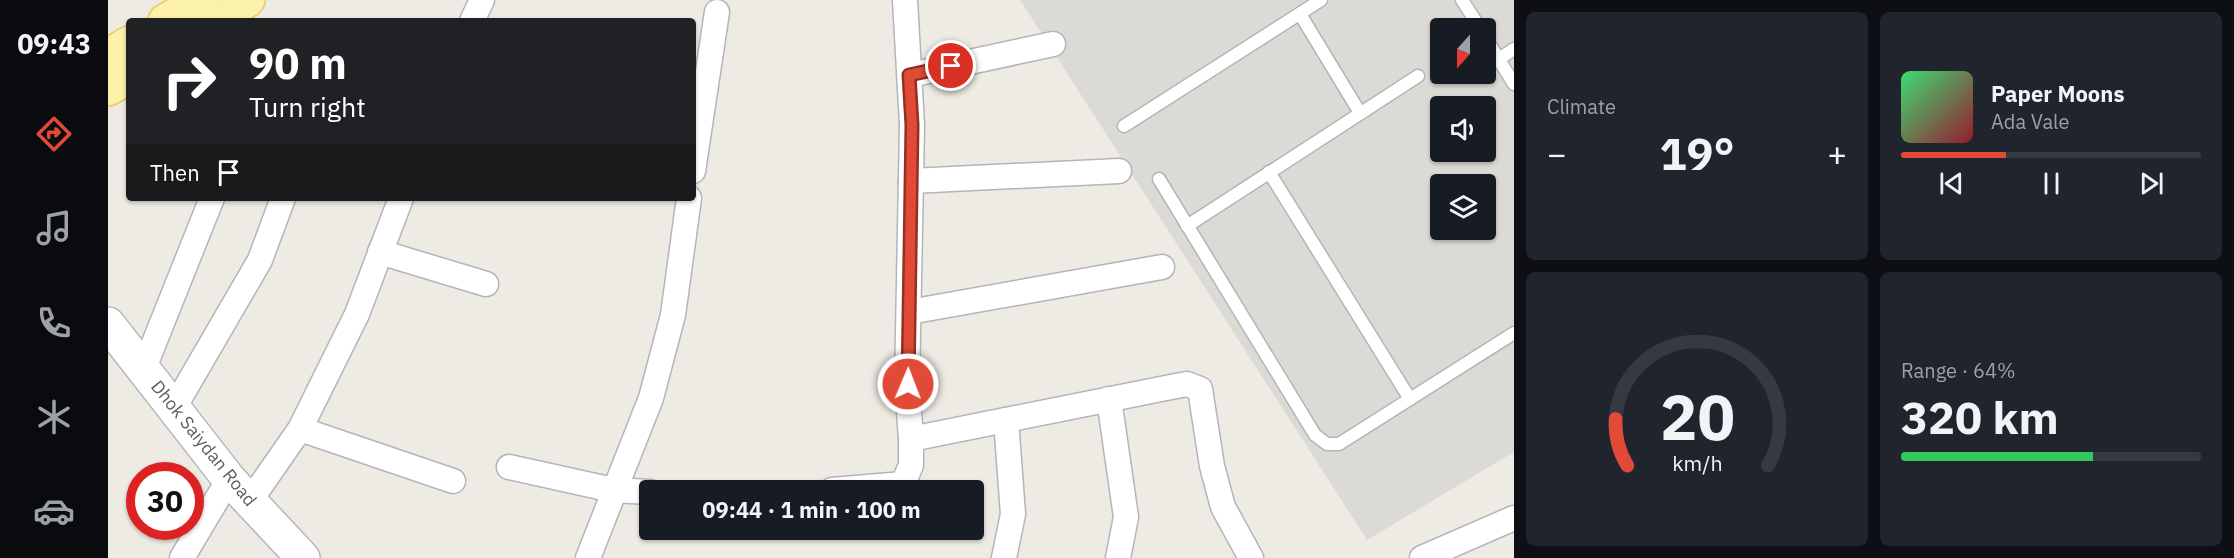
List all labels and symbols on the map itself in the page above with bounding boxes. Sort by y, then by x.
north arrow [1430,18,1496,84]
pin [925,40,976,91]
position arrow [876,352,940,416]
street label: Dhok Saiydan Road [146,375,262,511]
speed limit sign: 30 [126,462,204,540]

